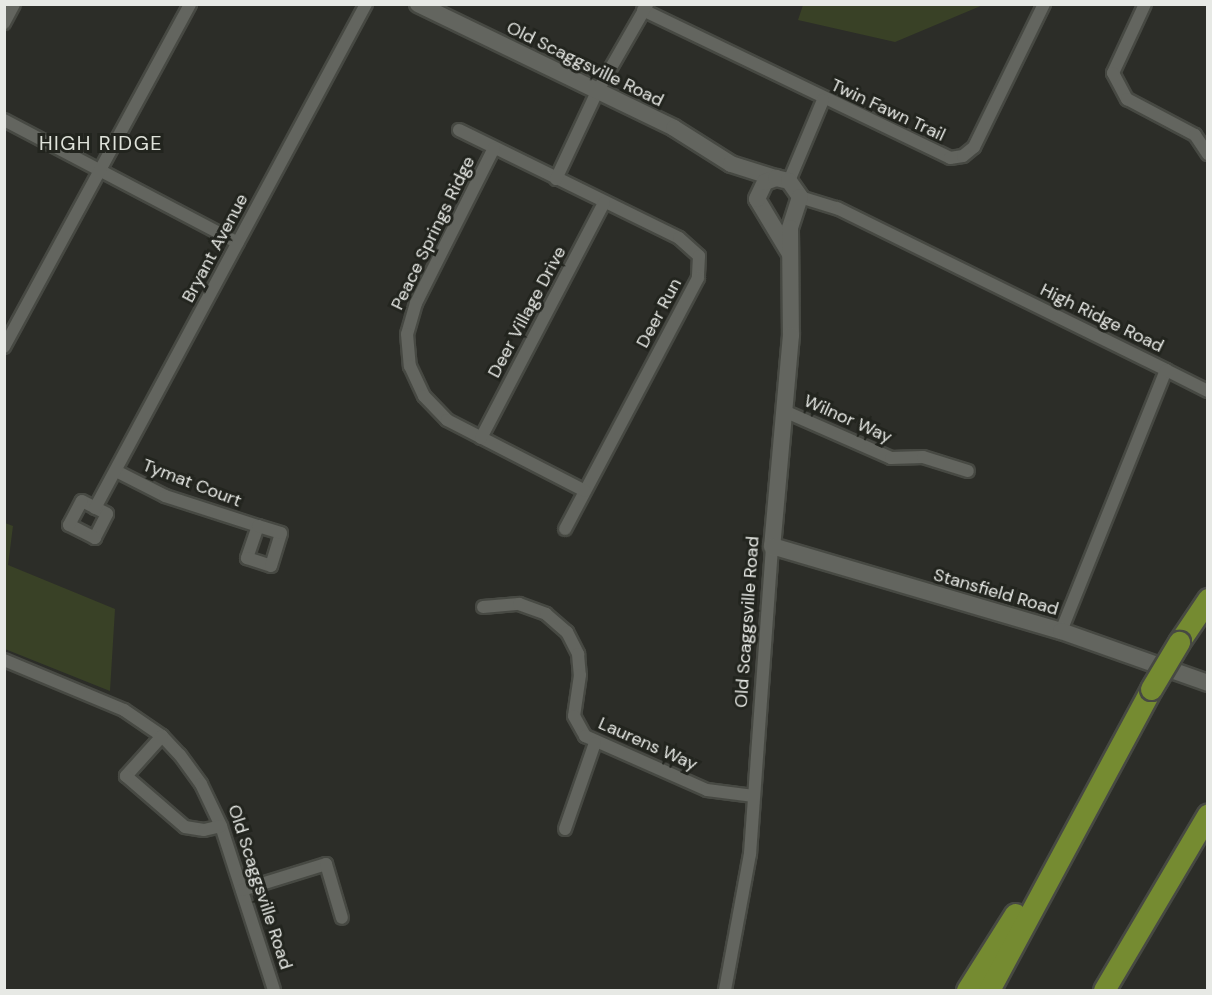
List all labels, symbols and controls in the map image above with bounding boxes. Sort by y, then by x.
street label: Old Scaggsville Road [503,17,667,111]
street label: Twin Fawn Trail [827,74,949,146]
district label: HIGH RIDGE [39,131,163,155]
street label: Peace Springs Ridge [386,153,480,313]
street label: Bryant Avenue [177,190,253,306]
street label: Deer Village Drive [483,243,571,381]
street label: Deer Run [632,275,686,351]
street label: High Ridge Road [1037,279,1167,357]
street label: Wilnor Way [801,390,895,448]
street label: Tymat Court [139,454,245,512]
street label: Old Scaggsville Road [730,535,764,709]
street label: Stansfield Road [931,564,1061,620]
street label: Laurens Way [595,713,701,775]
street label: Old Scaggsville Road [223,802,297,972]

